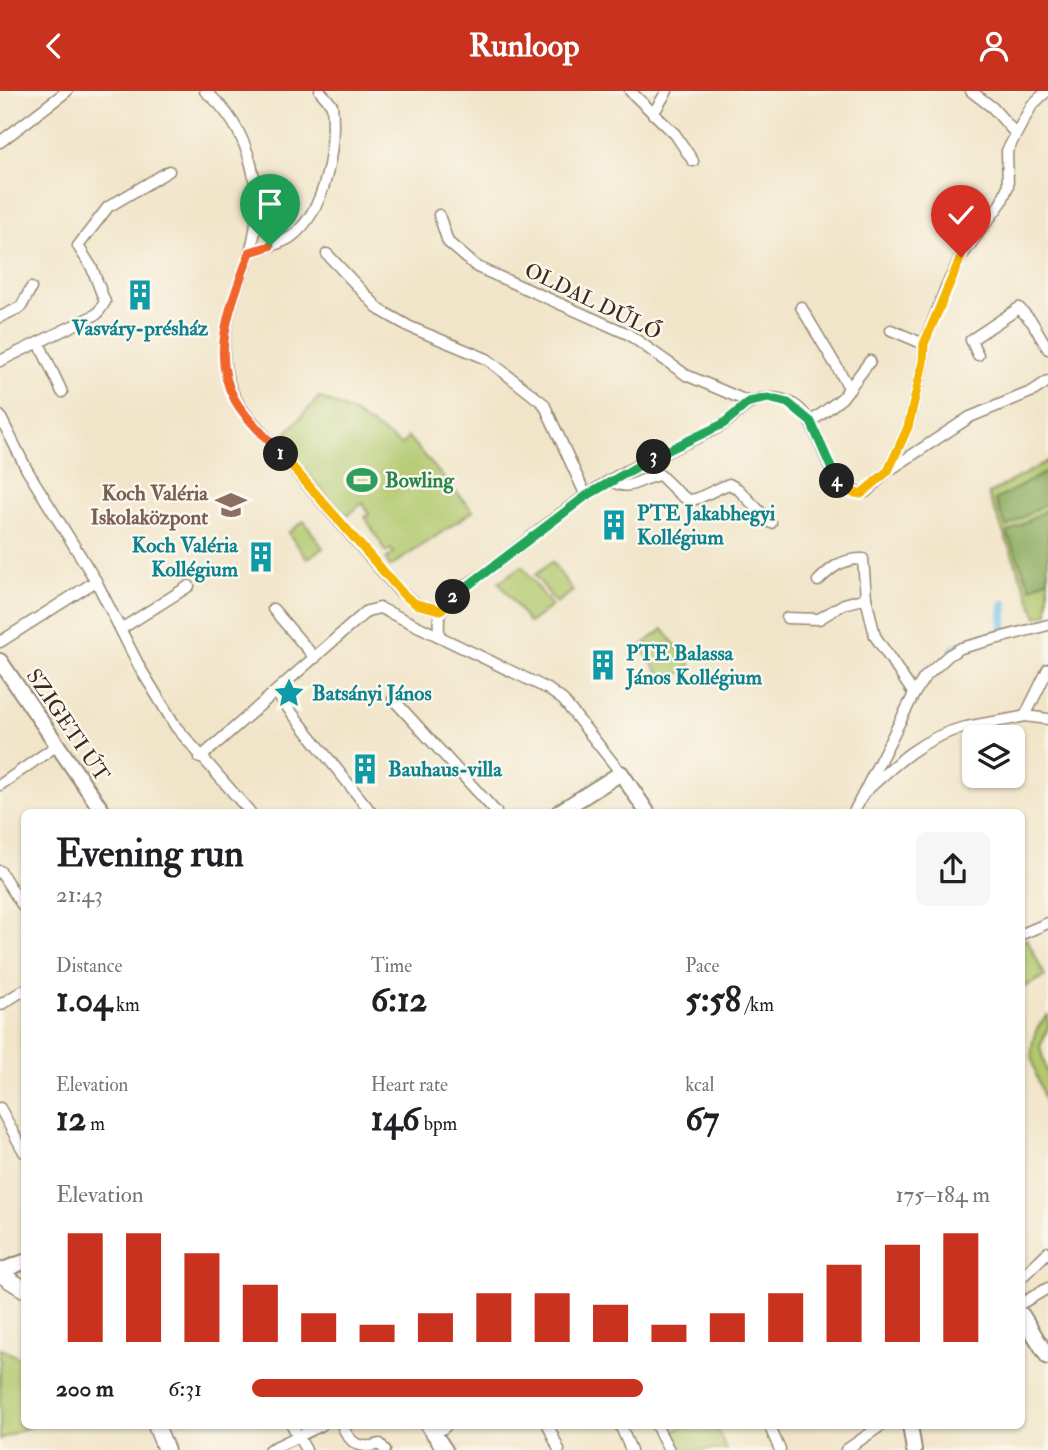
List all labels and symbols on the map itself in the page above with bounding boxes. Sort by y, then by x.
pin [240,174,300,246]
pin [931,185,991,257]
street label: OLDAL DŰLŐ [520,257,666,346]
building icon: Vasváry-présház [123,278,157,312]
place label: Vasváry-présház [71,315,209,342]
pin: 1 [264,437,298,471]
pin: 3 [636,439,672,475]
sports icon: Bowling [345,463,379,497]
pin: 4 [820,463,854,499]
place label: Bowling [385,467,454,494]
place label: Koch Valéria Iskolaközpont [90,480,209,531]
school or university icon: Koch Valéria Iskolaközpont [214,488,248,522]
place label: PTE Jakabhegyi Kollégium [637,500,776,551]
building icon: PTE Jakabhegyi Kollégium [597,508,631,542]
place label: Koch Valéria Kollégium [132,532,239,583]
building icon: Koch Valéria Kollégium [244,540,278,574]
pin: 2 [435,580,470,615]
place label: PTE Balassa János Kollégium [625,640,763,691]
building icon: PTE Balassa János Kollégium [586,648,620,682]
street label: SZIGETI ÚT [20,664,115,787]
place icon: Batsányi János [272,676,306,710]
place label: Batsányi János [312,680,432,707]
building icon: Bauhaus-villa [348,752,382,786]
place label: Bauhaus-villa [388,756,503,783]

